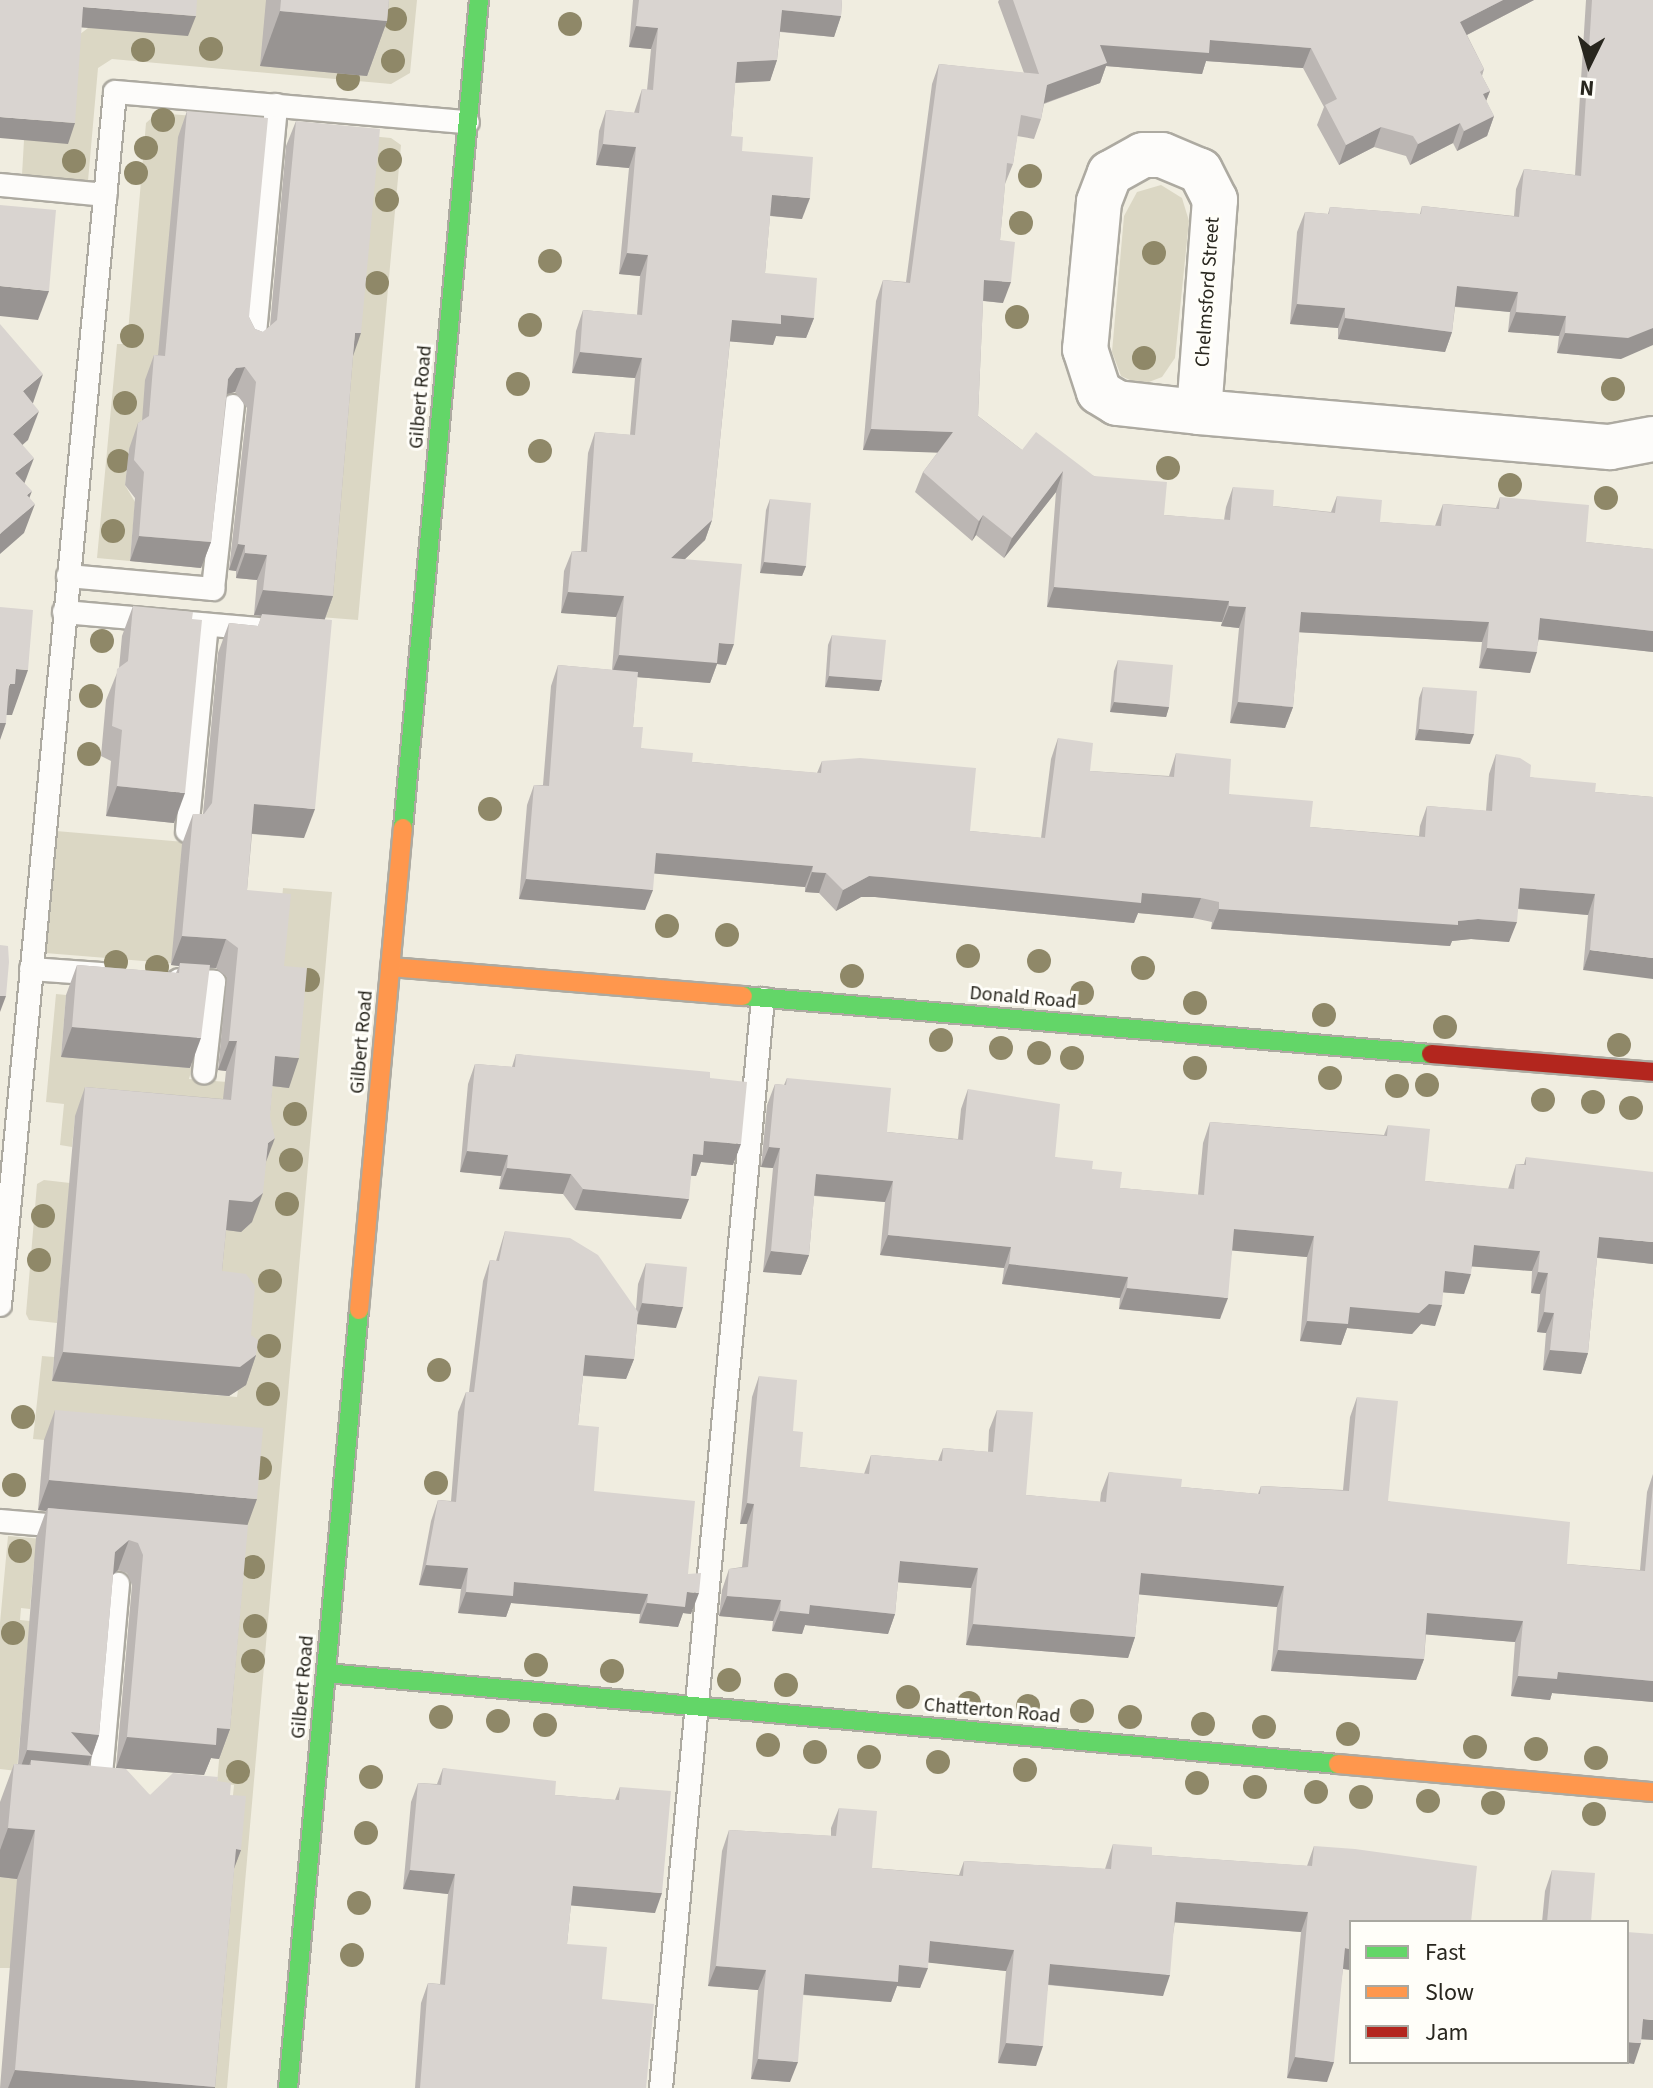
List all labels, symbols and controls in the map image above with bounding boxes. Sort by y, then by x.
north arrow [1549,24,1629,104]
text: N [1578,71,1596,104]
street label: Chelmsford Street [1191,216,1225,368]
street label: Gilbert Road [405,344,437,450]
street label: Donald Road [969,981,1077,1015]
street label: Gilbert Road [346,989,378,1095]
street label: Gilbert Road [287,1634,319,1740]
street label: Chatterton Road [923,1693,1061,1729]
legend [1349,1920,1629,2064]
text: Fast [1425,1935,1466,1970]
text: Slow [1425,1975,1474,2010]
text: Jam [1425,2015,1469,2050]

